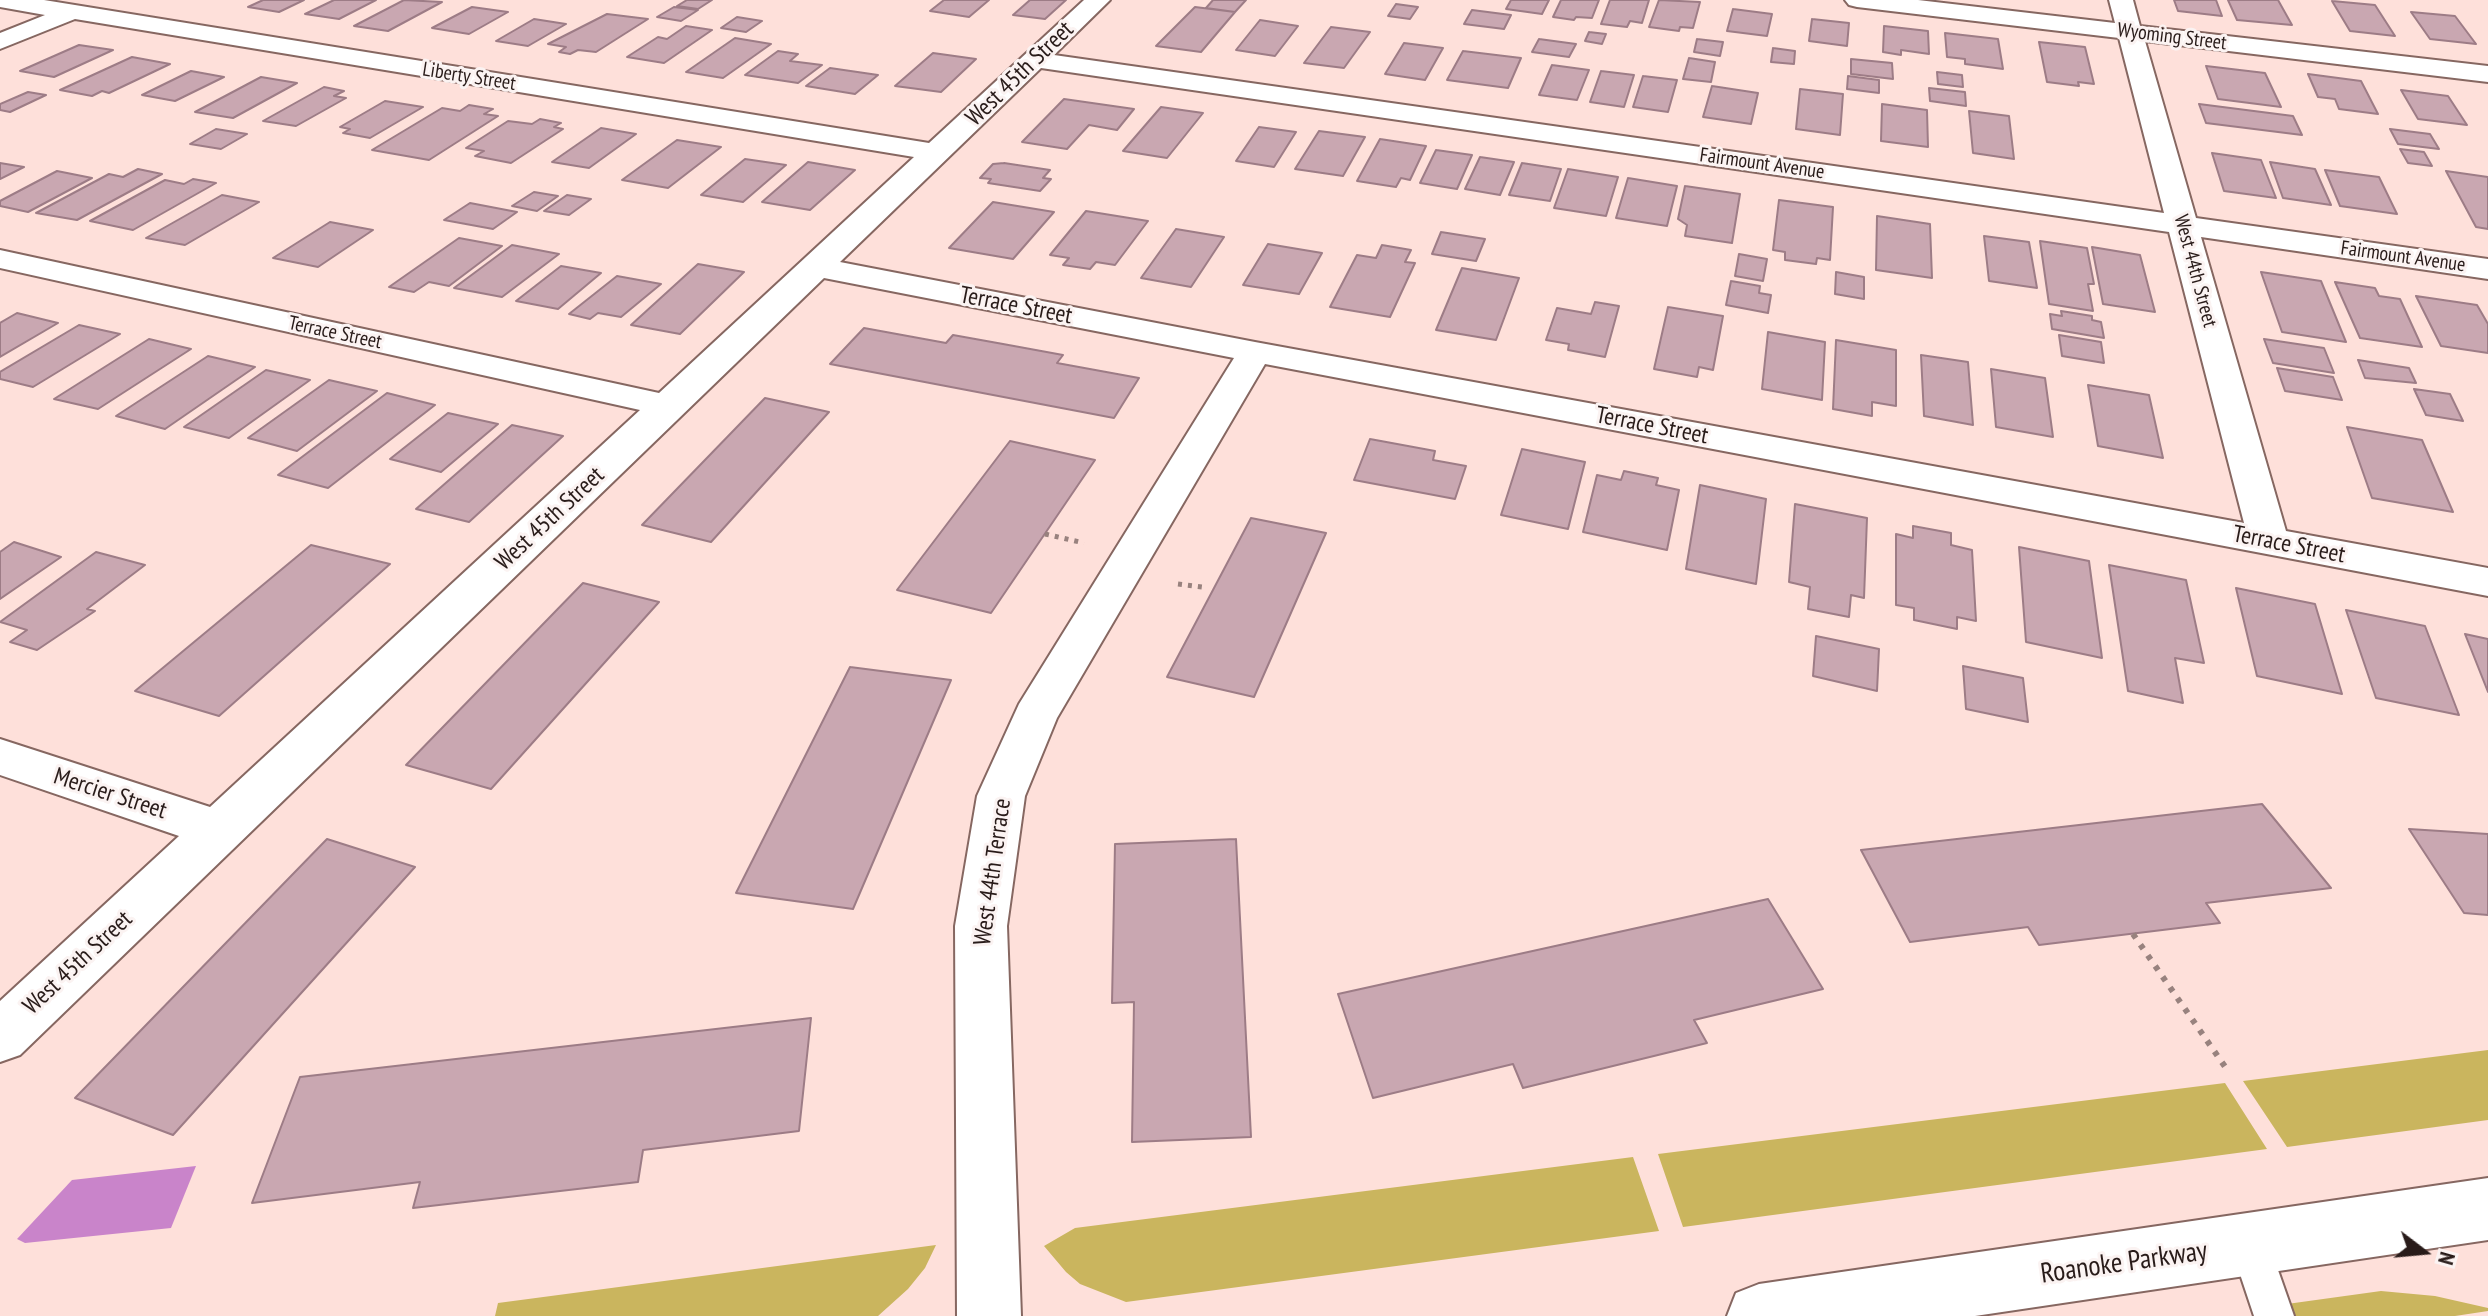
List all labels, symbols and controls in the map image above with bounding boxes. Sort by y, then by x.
street label: West 45th Street [960,16,1080,132]
street label: Wyoming Street [2116,18,2228,56]
street label: Liberty Street [421,58,517,96]
street label: Fairmount Avenue [1698,143,1826,185]
street label: West 44th Street [2168,212,2222,330]
street label: Fairmount Avenue [2339,236,2467,278]
street label: Terrace Street [957,281,1075,331]
street label: Terrace Street [286,311,384,355]
street label: Terrace Street [1593,401,1711,451]
street label: West 45th Street [490,461,610,577]
street label: Terrace Street [2230,520,2348,570]
street label: Mercier Street [50,762,170,826]
street label: West 44th Terrace [968,797,1018,947]
street label: West 45th Street [18,905,138,1021]
north arrow [2384,1212,2464,1292]
street label: Roanoke Parkway [2038,1235,2210,1291]
text: N [2432,1249,2462,1268]

